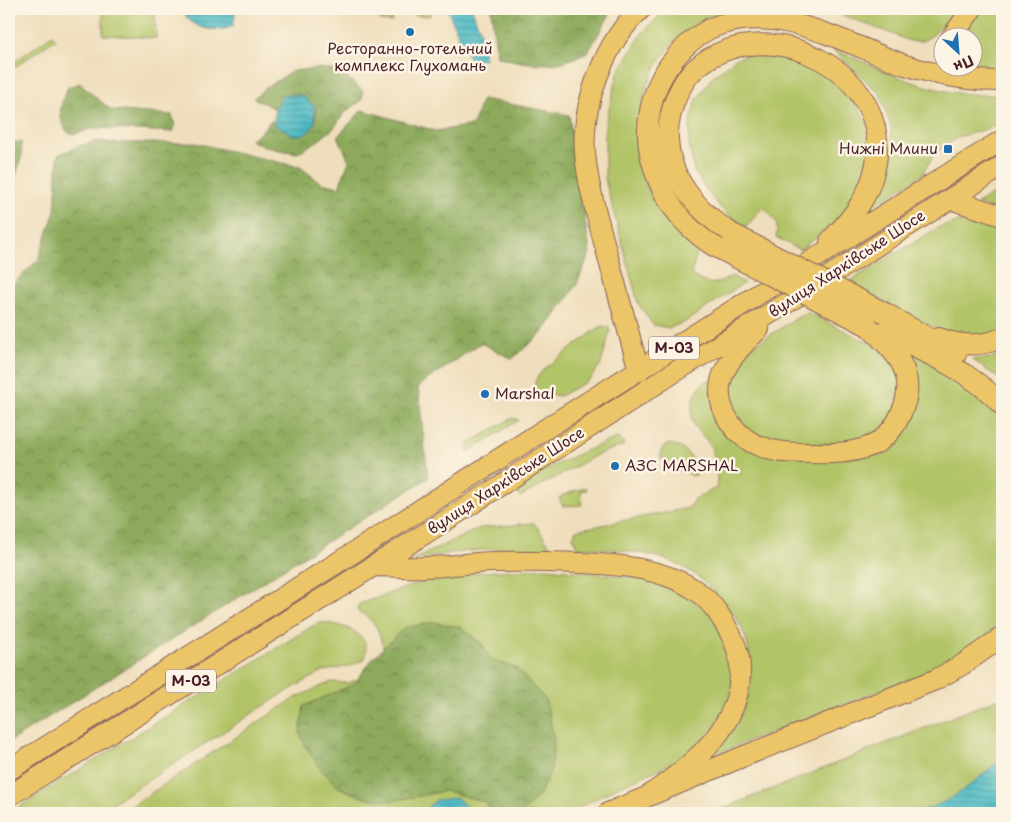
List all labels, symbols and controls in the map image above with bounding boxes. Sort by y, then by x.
marker: Ресторанно-готельний комплекс Глухомань [404,26,416,38]
north arrow [934,28,984,78]
place label: Ресторанно-готельний комплекс Глухомань [327,36,493,76]
text: Пн [950,50,978,78]
place label: Нижні Млини [839,136,938,159]
marker: Нижні Млини [942,143,954,155]
street label: вулиця Харківське Шосе [763,203,929,322]
road number: М-03 [649,336,699,359]
place label: Marshal [495,381,554,404]
marker: Marshal [479,388,491,400]
street label: вулиця Харківське Шосе [422,420,588,539]
place label: АЗС MARSHAL [625,453,738,476]
marker: АЗС MARSHAL [609,460,621,472]
road number: М-03 [166,669,216,692]

